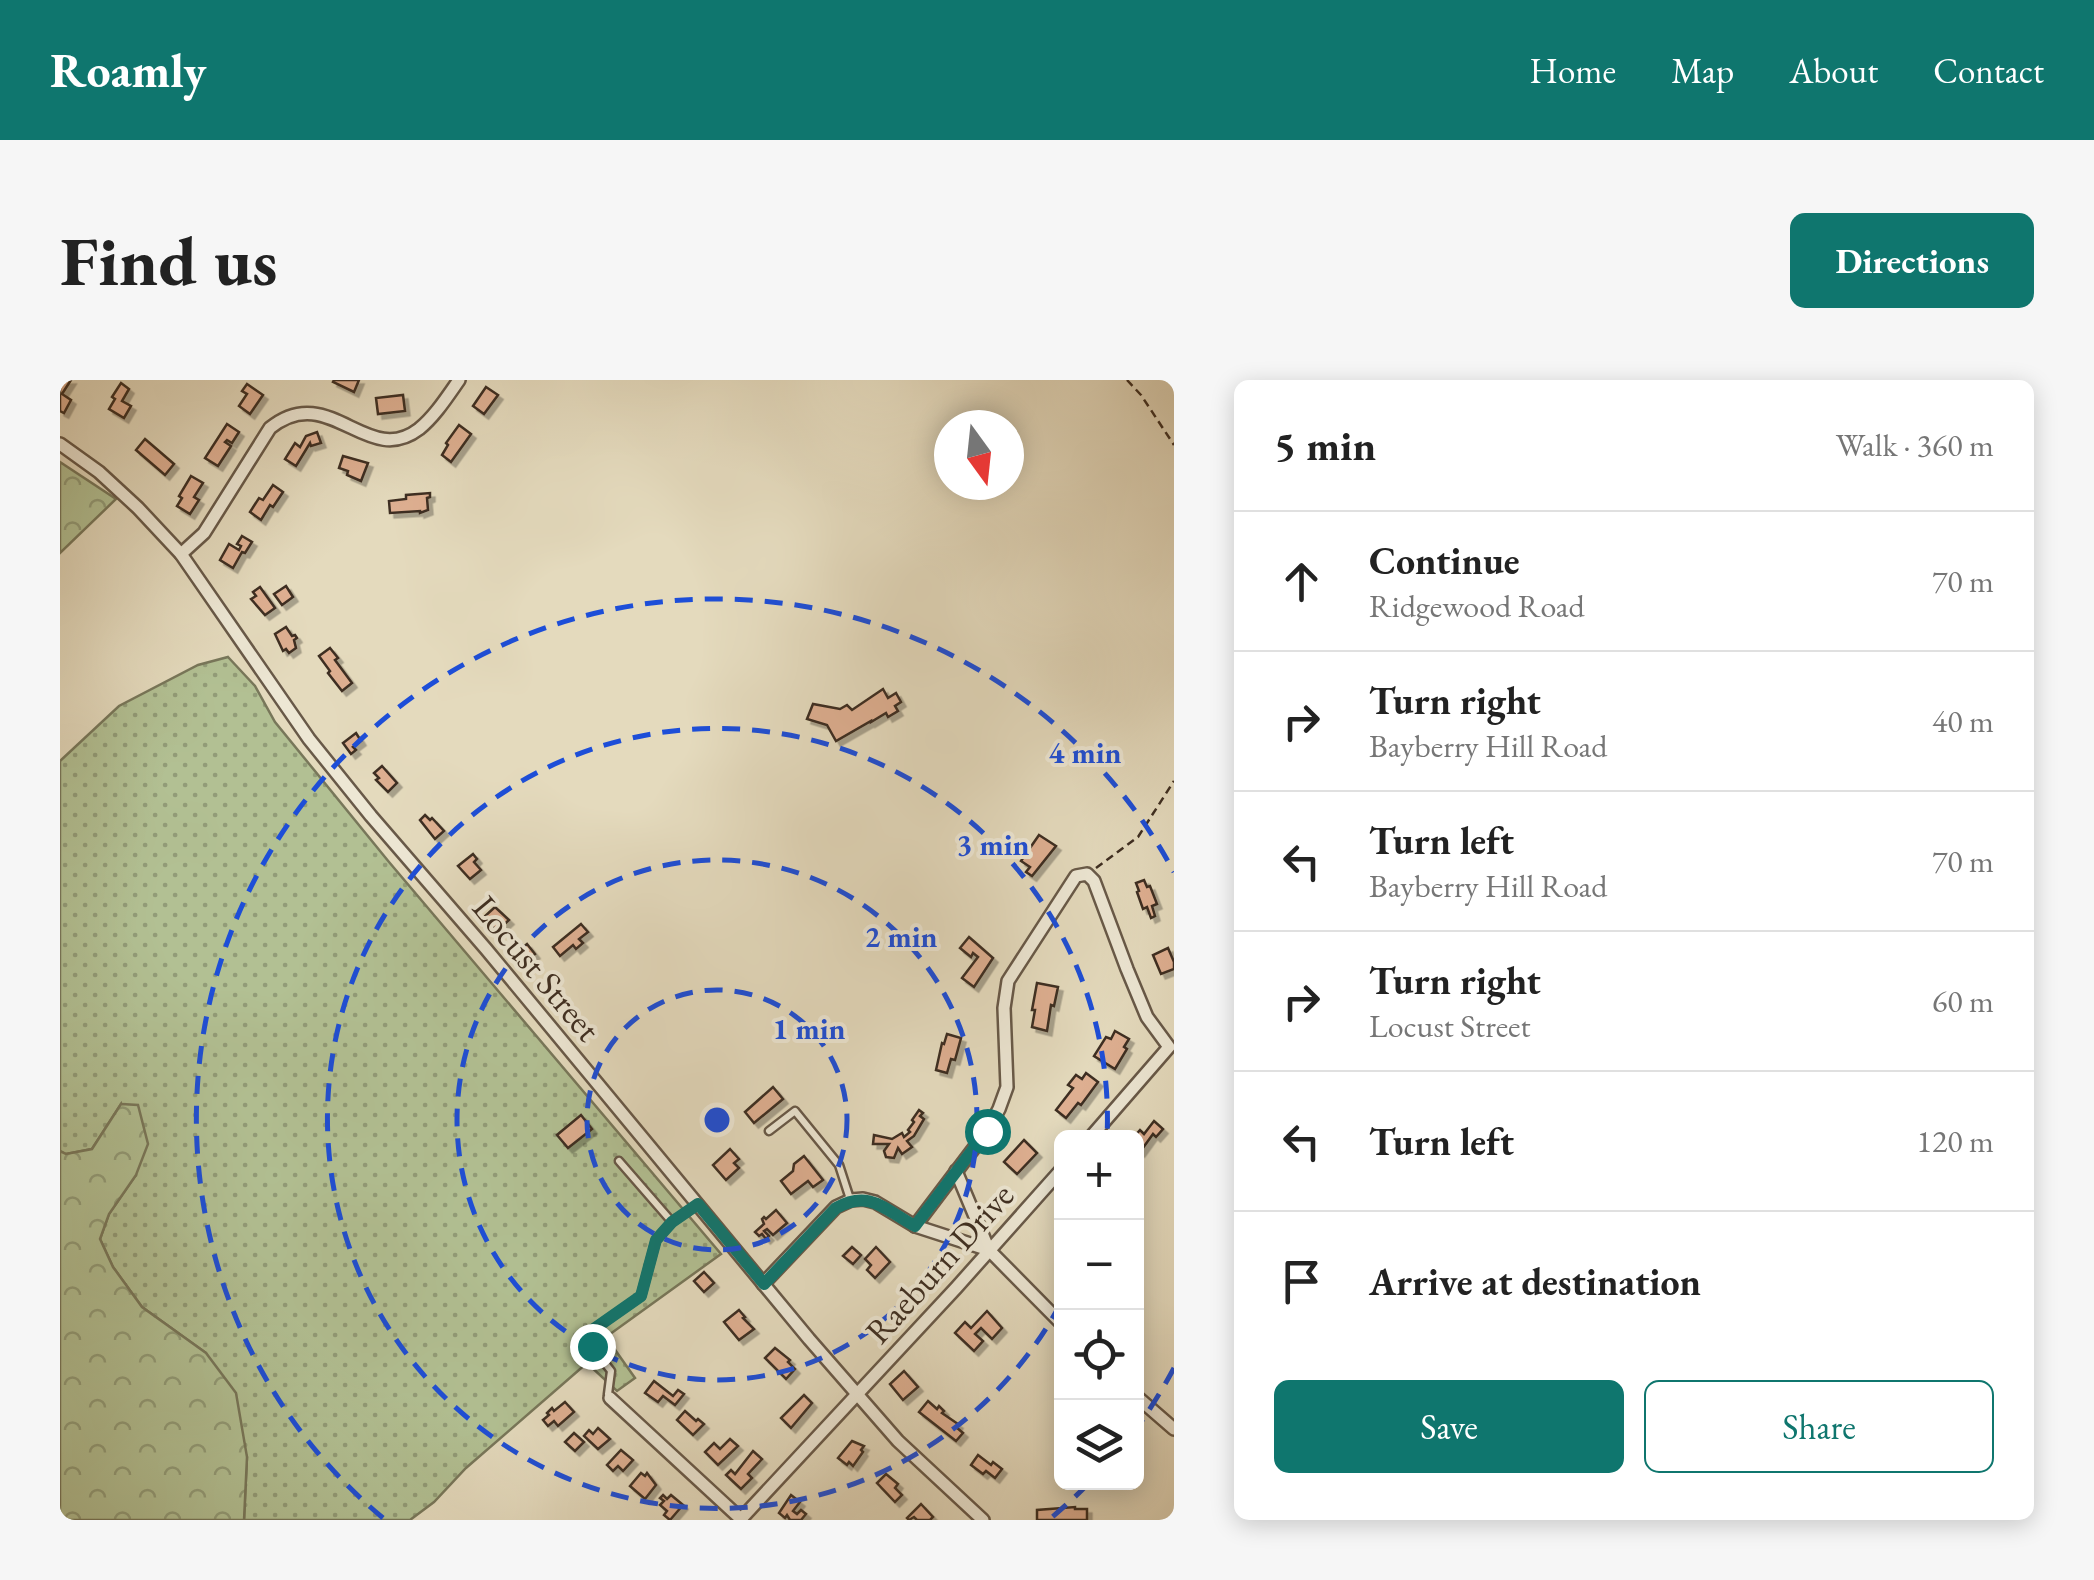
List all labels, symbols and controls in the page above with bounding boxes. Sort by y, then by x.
text: Roamly [50,39,206,101]
text: Home [1530,48,1616,93]
text: Map [1671,48,1734,93]
text: About [1789,48,1878,93]
text: Contact [1933,48,2044,93]
button: Directions [1790,213,2034,308]
text: Find us [60,215,278,306]
north arrow [934,410,1024,500]
text: 5 min [1274,418,1376,473]
text: Walk · 360 m [1836,424,1994,466]
text: Continue [1369,536,1520,585]
icon: ahead [1274,554,1329,609]
text: 70 m [1932,560,1994,602]
text: Ridgewood Road [1369,585,1585,627]
text: Turn right [1369,676,1541,725]
icon: right [1274,694,1329,749]
text: 40 m [1932,700,1994,742]
text: Bayberry Hill Road [1369,725,1608,767]
text: 4 min [1048,733,1122,772]
text: Turn left [1369,816,1514,865]
text: 3 min [956,825,1030,864]
icon: left [1274,834,1329,889]
text: 70 m [1932,840,1994,882]
text: Bayberry Hill Road [1369,865,1608,907]
street label: Locust Street [463,886,611,1050]
text: 2 min [864,917,938,956]
text: Turn right [1369,956,1541,1005]
icon: right [1274,974,1329,1029]
text: 60 m [1932,980,1994,1022]
text: Locust Street [1369,1005,1531,1047]
text: 1 min [772,1009,846,1048]
centre of rings [699,1102,735,1138]
route start [965,1109,1011,1155]
icon: left [1274,1114,1329,1169]
text: Turn left [1369,1117,1514,1166]
text: 120 m [1917,1120,1994,1162]
map controls [1054,1130,1144,1490]
button: + [1054,1130,1144,1220]
street label: Raeburn Drive [855,1173,1023,1353]
button: − [1054,1220,1144,1310]
icon: arrive [1274,1254,1329,1309]
text: Arrive at destination [1369,1257,1701,1306]
button: locate [1054,1310,1144,1400]
route end [570,1324,616,1370]
button: Save [1274,1380,1624,1473]
button: Share [1644,1380,1994,1473]
button: layers [1054,1400,1144,1490]

